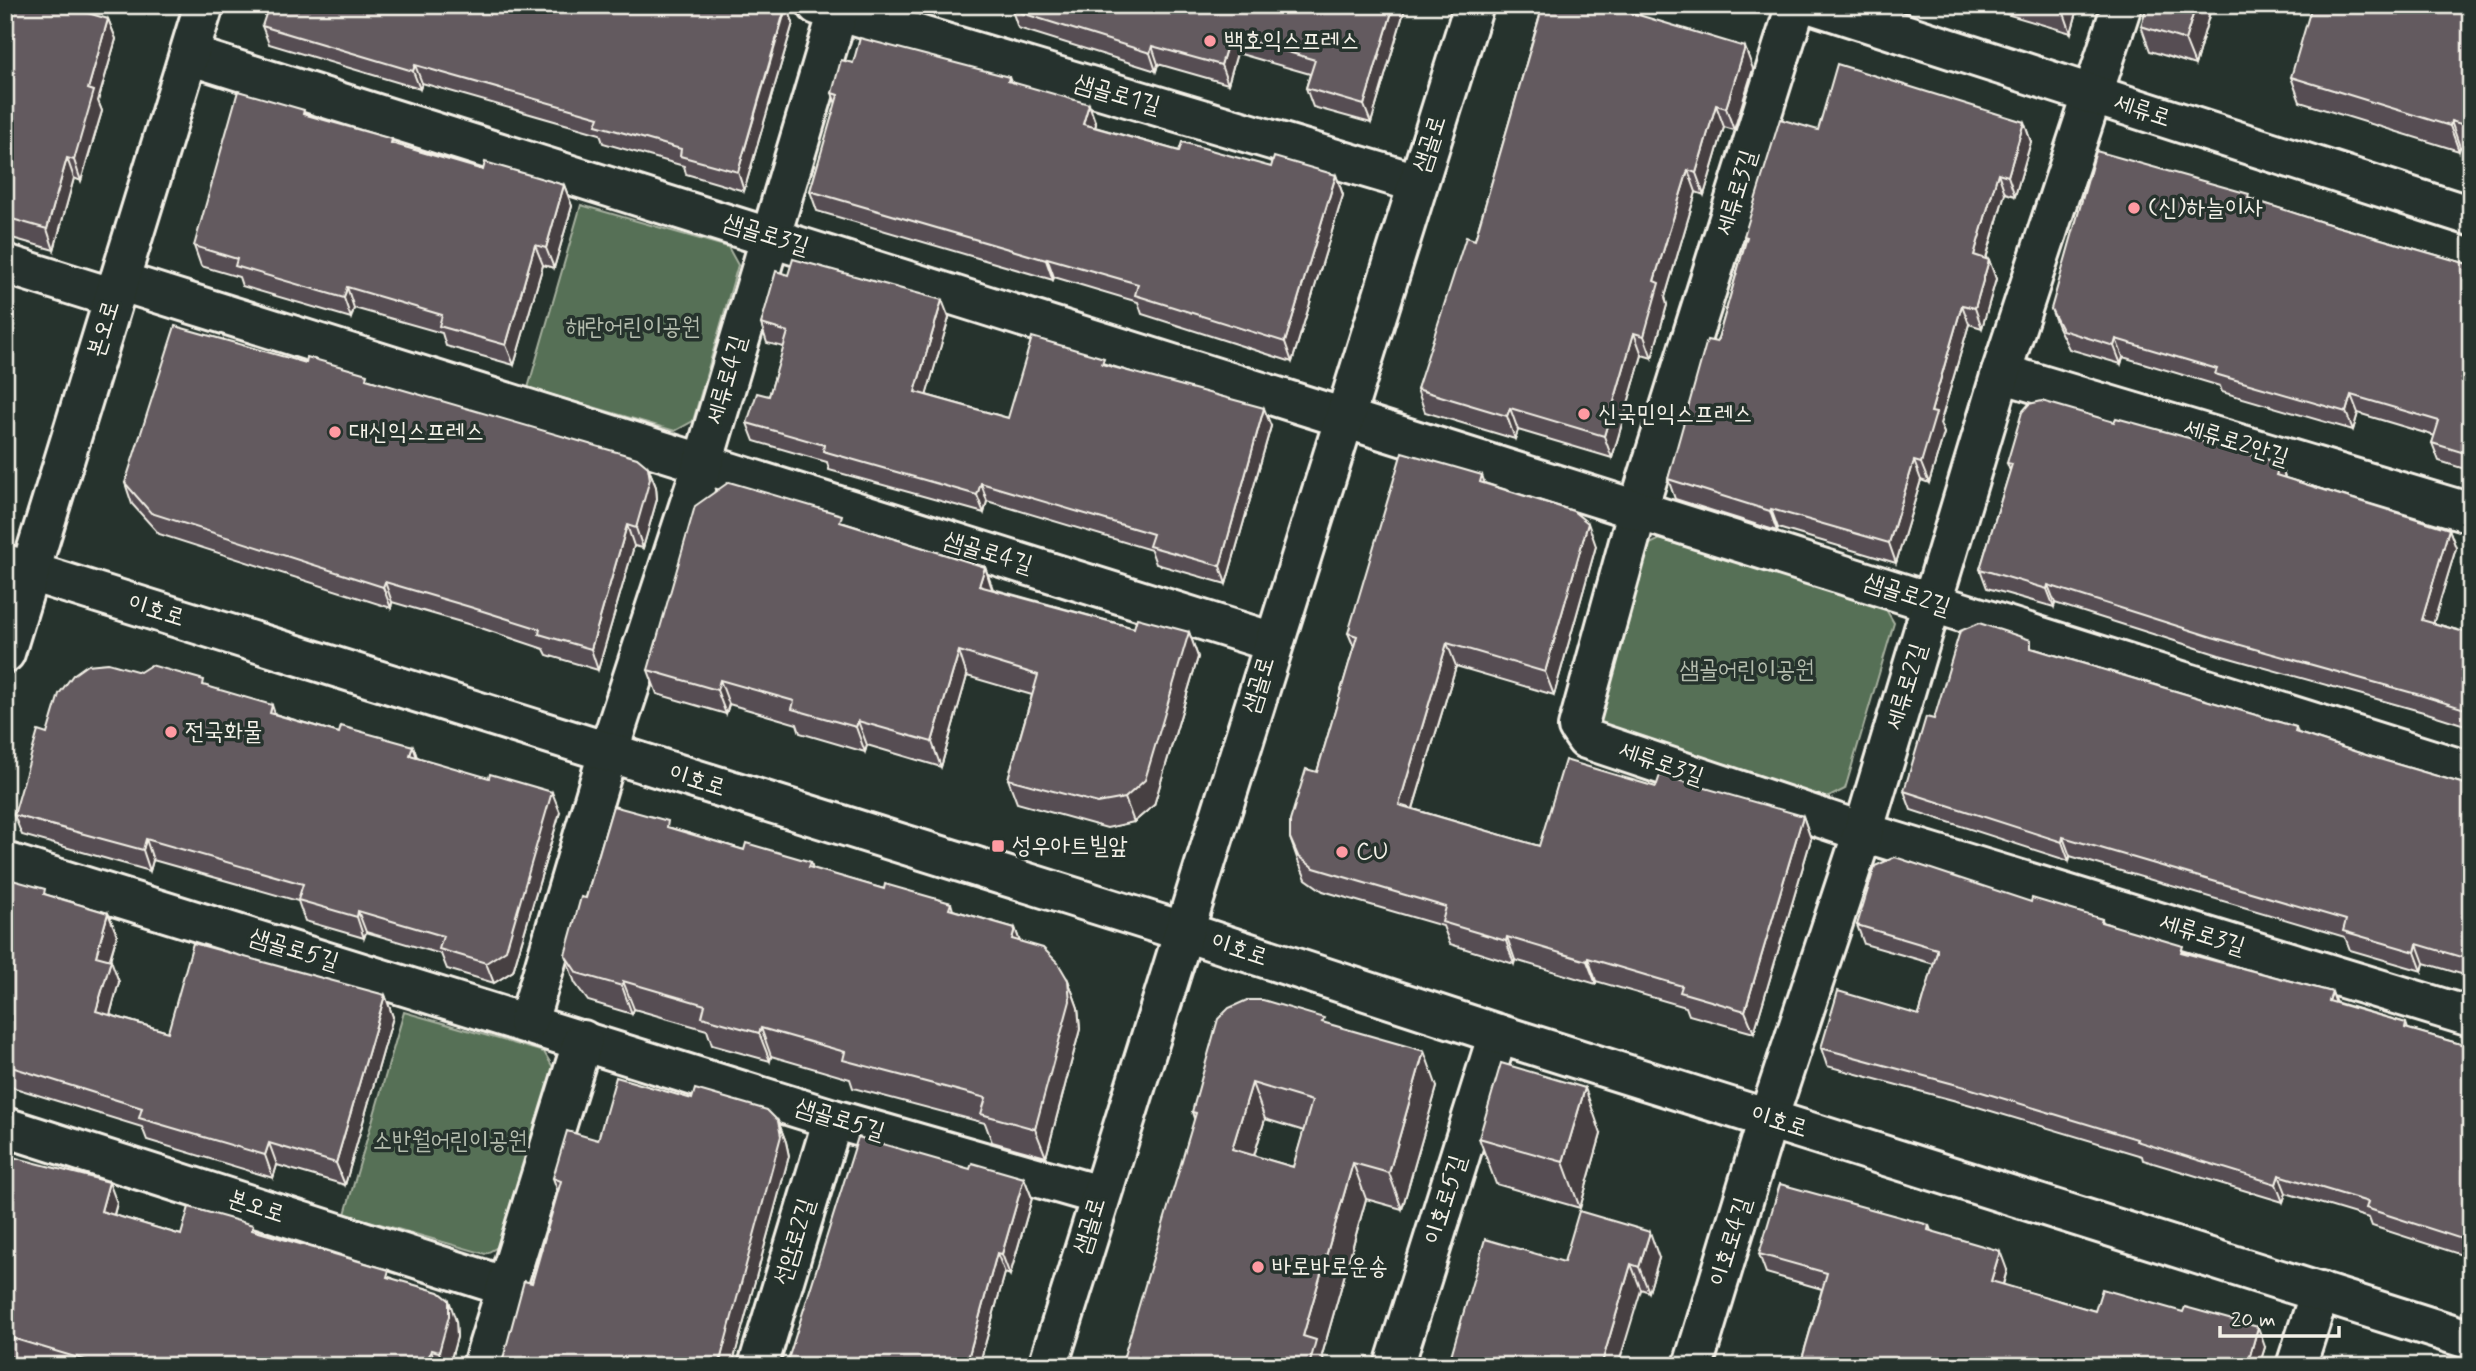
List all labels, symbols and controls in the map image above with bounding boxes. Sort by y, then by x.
place label: 백호익스프레스 [1224,26,1359,57]
marker: 백호익스프레스 [1202,33,1218,49]
street label: 샘골로1길 [1070,68,1164,122]
street label: 세류로 [2110,87,2174,135]
street label: 샘골로 [1406,112,1454,176]
street label: 세류로3길 [1709,146,1765,240]
place label: (신)하늘이사 [2148,193,2263,224]
marker: (신)하늘이사 [2126,200,2142,216]
street label: 샘골로3길 [719,207,813,263]
street label: 본오로 [81,297,127,361]
park label: 해란어린이공원 [565,312,701,343]
street label: 세류로4길 [700,332,754,428]
place label: 신국민익스프레스 [1598,399,1753,430]
marker: 신국민익스프레스 [1576,406,1592,422]
street label: 세류로2안길 [2180,412,2292,474]
place label: 대신익스프레스 [349,417,484,448]
marker: 대신익스프레스 [327,424,343,440]
street label: 샘골로4길 [940,525,1036,581]
street label: 샘골로2길 [1860,567,1954,623]
street label: 이호로 [124,588,188,634]
street label: 세류로2길 [1879,640,1935,734]
street label: 샘골로 [1236,653,1282,717]
park label: 샘골어린이공원 [1679,655,1815,686]
place label: 전국화물 [185,717,262,748]
marker: 전국화물 [163,724,179,740]
street label: 세류로3길 [1614,735,1708,793]
street label: 이호로 [665,758,729,804]
place label: 성우아트빌앞 [1012,831,1128,862]
place label: CU [1356,837,1389,868]
marker: 성우아트빌앞 [990,838,1006,854]
marker: CU [1334,844,1350,860]
street label: 세류로3길 [2155,907,2249,963]
street label: 샘골로5길 [246,922,342,978]
street label: 이호로 [1207,926,1271,974]
street label: 샘골로5길 [792,1092,888,1148]
street label: 이호로 [1747,1099,1811,1145]
park label: 소반월어린이공원 [373,1126,527,1157]
street label: 이호로5길 [1418,1152,1474,1248]
street label: 본오로 [224,1183,288,1231]
street label: 샘골로 [1067,1194,1113,1258]
street label: 이호로4길 [1703,1194,1759,1290]
street label: 선암로2길 [767,1195,823,1289]
place label: 바로바로운송 [1272,1252,1388,1283]
marker: 바로바로운송 [1250,1259,1266,1275]
scale bar [2220,1294,2340,1338]
text: 20 m [2231,1306,2276,1334]

